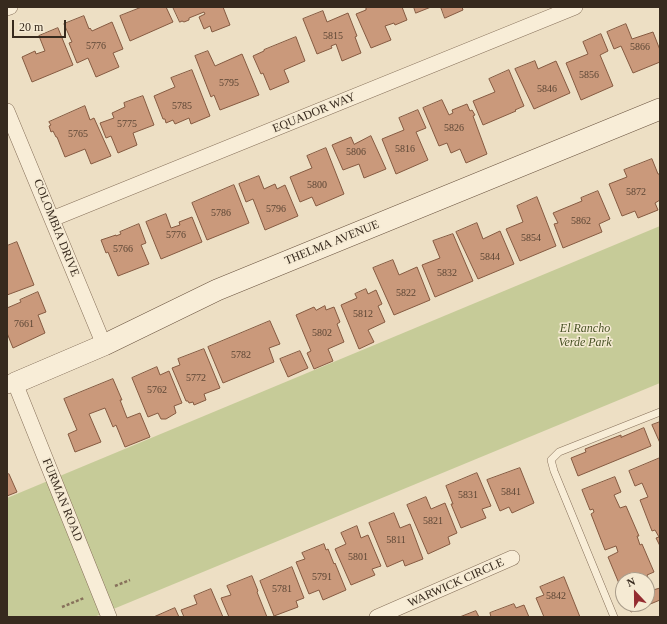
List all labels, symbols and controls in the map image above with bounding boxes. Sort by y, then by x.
scale bar [14,12,68,38]
text: 20 m [19,20,43,34]
house number: 5815 [323,30,343,42]
house number: 5776 [86,40,106,52]
house number: 5866 [630,41,650,53]
house number: 5856 [579,69,599,81]
house number: 5795 [219,77,239,89]
house number: 5846 [537,83,557,95]
street label: EQUADOR WAY [271,90,357,136]
house number: 5785 [172,100,192,112]
house number: 5775 [117,118,137,130]
house number: 5826 [444,122,464,134]
house number: 5765 [68,128,88,140]
house number: 5816 [395,143,415,155]
house number: 5806 [346,146,366,158]
street label: COLOMBIA DRIVE [30,177,82,279]
house number: 5800 [307,179,327,191]
house number: 5872 [626,186,646,198]
house number: 5796 [266,203,286,215]
house number: 5786 [211,207,231,219]
house number: 5862 [571,215,591,227]
street label: THELMA AVENUE [283,217,381,269]
house number: 5776 [166,229,186,241]
house number: 5854 [521,232,541,244]
house number: 5766 [113,243,133,255]
house number: 5844 [480,251,500,263]
house number: 5832 [437,267,457,279]
house number: 5822 [396,287,416,299]
house number: 5812 [353,308,373,320]
house number: 7661 [14,318,34,330]
park label: El Rancho Verde Park [558,322,612,350]
house number: 5802 [312,327,332,339]
house number: 5782 [231,349,251,361]
house number: 5772 [186,372,206,384]
house number: 5762 [147,384,167,396]
street label: FURMAN ROAD [39,456,85,544]
house number: 5841 [501,486,521,498]
house number: 5831 [458,489,478,501]
house number: 5821 [423,515,443,527]
house number: 5811 [386,534,406,546]
house number: 5801 [348,551,368,563]
street label: WARWICK CIRCLE [406,555,506,611]
house number: 5791 [312,571,332,583]
north arrow [615,572,655,612]
text: N [625,575,637,589]
house number: 5781 [272,583,292,595]
house number: 5842 [546,590,566,602]

